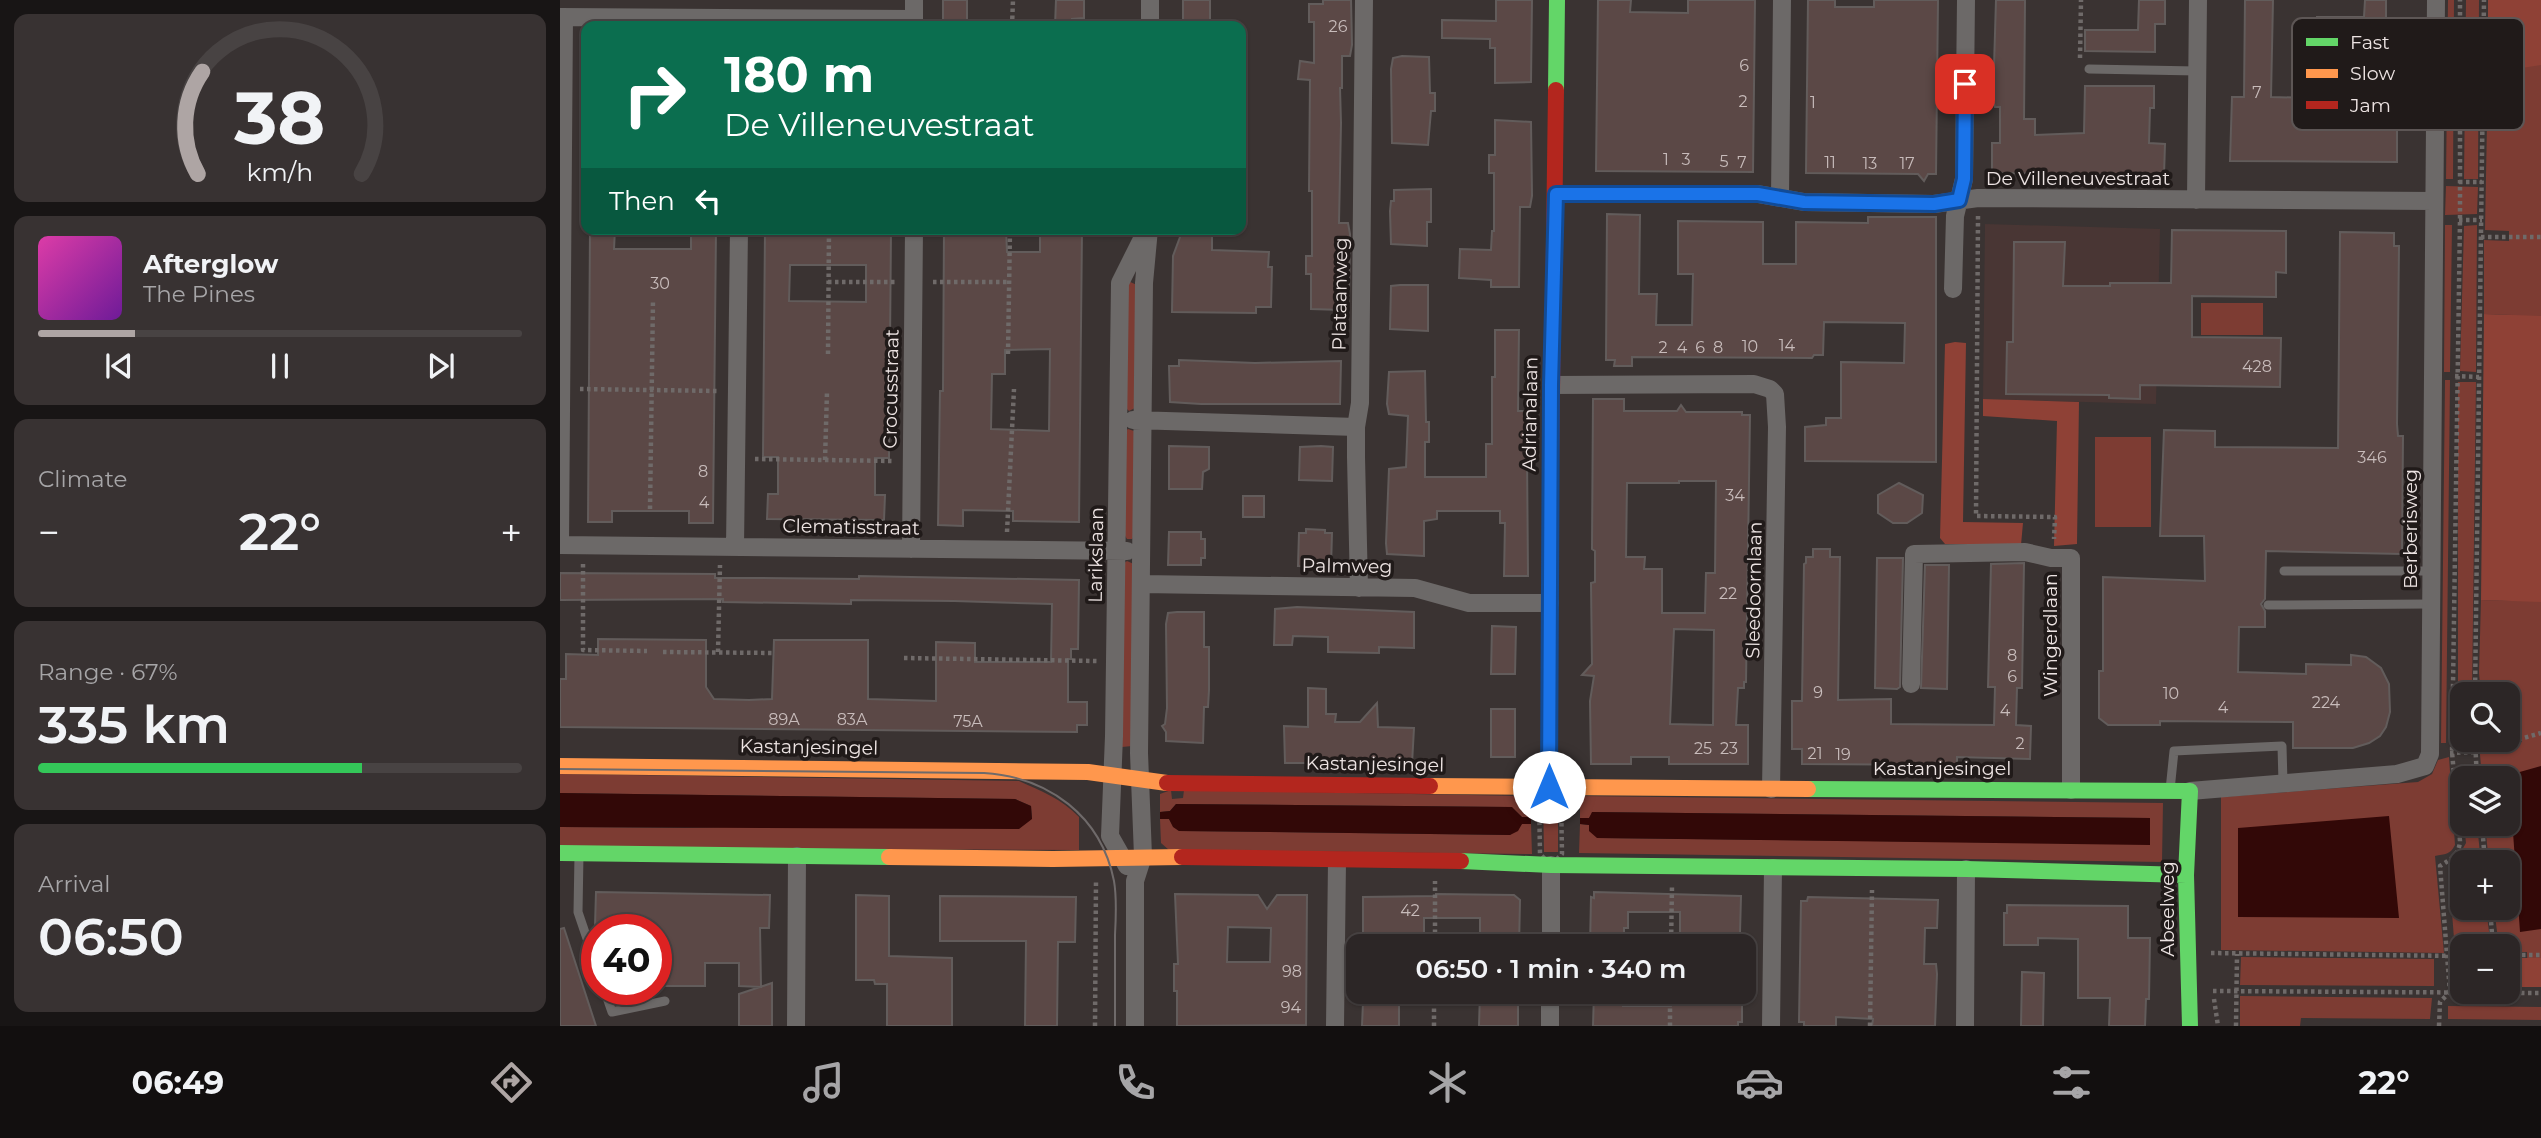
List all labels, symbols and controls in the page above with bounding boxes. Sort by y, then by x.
house number: 26 [1329,17,1348,36]
legend [2292,18,2524,130]
text: Fast [2350,31,2390,54]
text: 180 m [724,45,874,104]
icon: right [609,49,700,140]
pin [1935,54,1995,114]
house number: 6 [1739,56,1749,75]
text: Slow [2350,62,2395,85]
icon: arrive [1946,65,1984,103]
text: 38 [233,75,326,163]
house number: 7 [2252,83,2262,102]
house number: 2 [1738,92,1748,111]
house number: 1 [1810,93,1816,112]
text: Jam [2349,94,2391,117]
text: De Villeneuvestraat [724,105,1035,144]
house number: 1 [1663,150,1669,169]
house number: 3 [1681,150,1691,169]
house number: 5 [1719,152,1729,171]
house number: 7 [1737,153,1747,172]
house number: 11 [1824,153,1836,172]
house number: 13 [1863,154,1877,173]
house number: 17 [1899,154,1915,173]
text: km/h [247,157,313,187]
street label: De Villeneuvestraat [1986,167,2170,190]
icon: left [689,182,727,220]
text: Then [609,185,675,217]
street label: Plataanweg [1328,237,1352,351]
text: Afterglow [143,248,278,280]
house number: 30 [650,274,670,293]
text: The Pines [143,280,255,308]
street label: Crocusstraat [878,329,904,449]
house number: 14 [1779,336,1796,355]
house number: 10 [1742,337,1758,356]
house number: 2 [1658,338,1668,357]
house number: 4 [1677,338,1688,357]
house number: 6 [1695,338,1705,357]
house number: 8 [1713,338,1723,357]
icon: previous [100,347,138,385]
icon: pause [261,347,299,385]
icon: next [422,347,460,385]
street label: Adrianalaan [1518,356,1542,472]
house number: 428 [2242,357,2272,376]
house number: 346 [2357,448,2387,467]
house number: 8 [698,462,708,481]
text: Climate [38,465,127,493]
street label: Berberisweg [2399,469,2422,589]
house number: 34 [1725,486,1745,505]
house number: 4 [699,493,710,512]
text: 22° [239,500,321,563]
street label: Larikslaan [1084,507,1108,603]
text: − [38,509,60,556]
text: + [500,509,522,556]
street label: Clematisstraat [782,514,920,540]
street label: Sleedoornlaan [1741,521,1767,659]
street label: Palmweg [1302,554,1392,578]
street label: Wingerdlaan [2039,573,2062,697]
house number: 22 [1719,584,1737,603]
house number: 8 [2007,646,2017,665]
text: Range · 67% [38,658,178,686]
house number: 6 [2007,667,2017,686]
map controls [2450,682,2520,1004]
button: search [2450,682,2520,752]
house number: 9 [1813,683,1823,702]
house number: 10 [2163,684,2179,703]
text: 335 km [38,693,230,756]
house number: 224 [2312,693,2341,712]
house number: 4 [2218,698,2229,717]
house number: 4 [2000,701,2011,720]
house number: 89A [768,710,800,729]
house number: 83A [837,710,868,729]
house number: 75A [953,712,983,731]
street label: Kastanjesingel [739,734,879,760]
house number: 2 [2015,734,2025,753]
house number: 25 [1694,739,1712,758]
house number: 23 [1720,739,1738,758]
house number: 21 [1808,744,1822,763]
house number: 19 [1835,745,1851,764]
position arrow [1512,750,1586,824]
street label: Kastanjesingel [1305,751,1445,777]
street label: Kastanjesingel [1873,757,2011,780]
button: layers [2450,766,2520,836]
button: + [2450,850,2520,920]
street label: Abeelweg [2156,861,2179,957]
text: Arrival [38,870,111,898]
house number: 42 [1400,901,1420,920]
text: 06:50 [38,905,184,968]
speed limit sign: 40 [581,914,672,1005]
button: − [2450,934,2520,1004]
text: 06:50 · 1 min · 340 m [1416,953,1686,985]
house number: 98 [1282,962,1302,981]
house number: 94 [1281,998,1302,1017]
icon: directions [487,1058,536,1107]
icon: music [799,1058,848,1107]
icon: phone [1111,1058,1160,1107]
icon: climate [1423,1058,1472,1107]
icon: car [1735,1058,1784,1107]
icon: filters [2047,1058,2096,1107]
text: 06:49 [131,1063,224,1102]
text: 22° [2358,1063,2410,1102]

